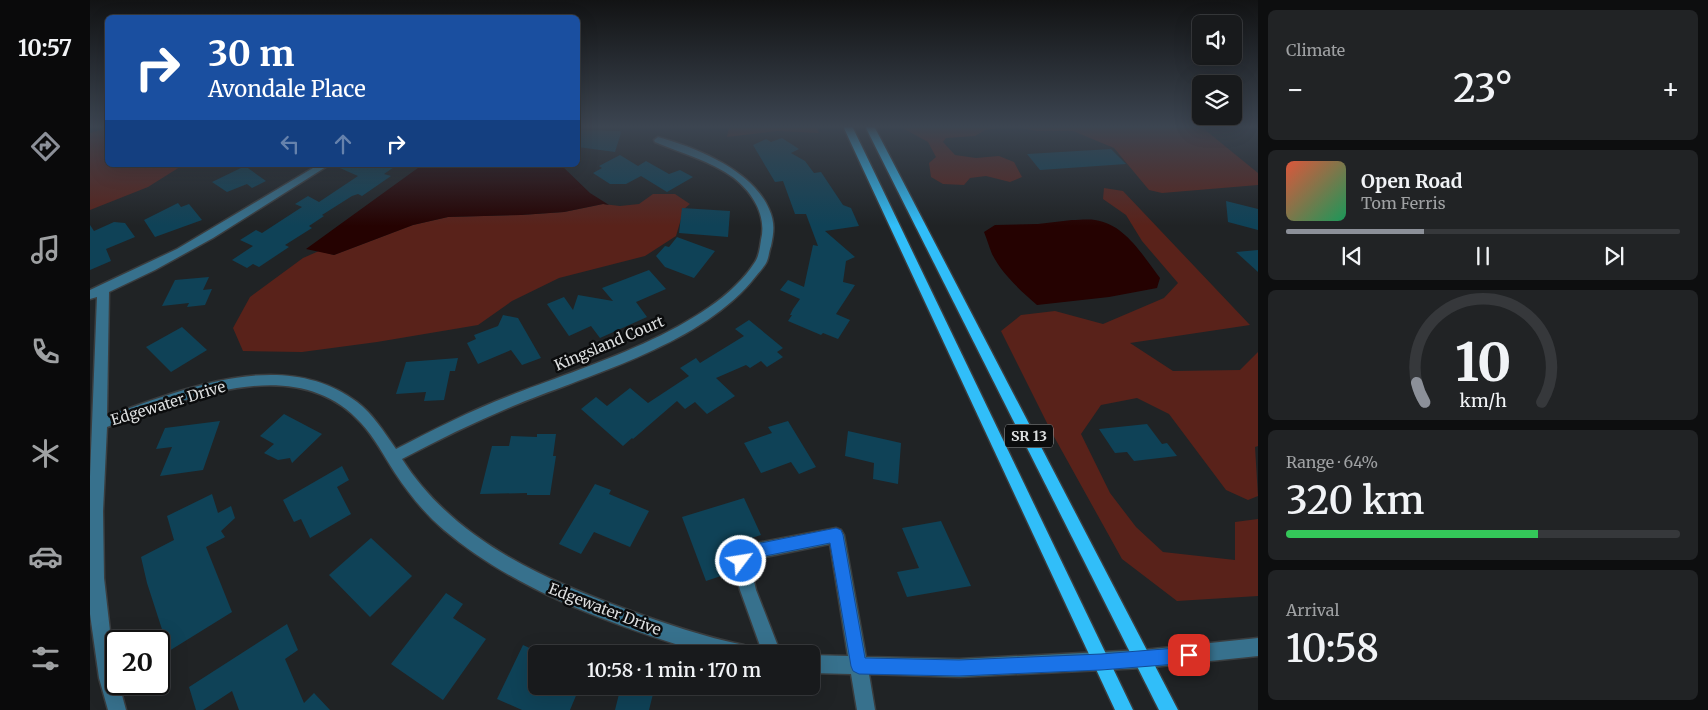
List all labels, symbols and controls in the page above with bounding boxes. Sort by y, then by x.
map controls [1192,15,1242,125]
button: sound [1192,15,1242,65]
text: 30 m [208,32,294,76]
text: 10:57 [18,34,72,62]
icon: right [125,35,190,100]
text: Climate [1286,40,1345,60]
text: 23° [1453,65,1513,112]
text: − [1286,71,1305,107]
text: + [1661,71,1680,107]
text: Avondale Place [208,75,366,103]
button: layers [1192,75,1242,125]
icon: directions [28,129,63,164]
icon: left [276,130,304,158]
icon: ahead [329,130,357,158]
icon: right [382,130,410,158]
text: Open Road [1361,169,1463,193]
text: Tom Ferris [1361,193,1446,213]
icon: music [28,232,63,267]
icon: previous [1338,242,1366,270]
icon: pause [1469,242,1497,270]
icon: next [1600,242,1628,270]
street label: Kingsland Court [551,311,667,375]
text: 10 [1455,330,1511,395]
icon: phone [28,334,63,369]
street label: Edgewater Drive [108,377,228,429]
text: km/h [1459,389,1507,412]
road number: SR 13 [1005,424,1053,448]
icon: climate [28,436,63,471]
text: Range · 64% [1286,452,1378,472]
text: 320 km [1286,477,1424,524]
position arrow [714,534,766,586]
icon: car [28,539,63,574]
street label: Edgewater Drive [546,579,664,639]
text: Arrival [1286,600,1339,620]
text: 10:58 [1286,625,1379,672]
speed limit sign: 20 [105,630,170,695]
pin [1168,634,1210,676]
icon: filters [28,641,63,676]
icon: arrive [1175,641,1203,669]
text: 10:58 · 1 min · 170 m [587,658,761,682]

